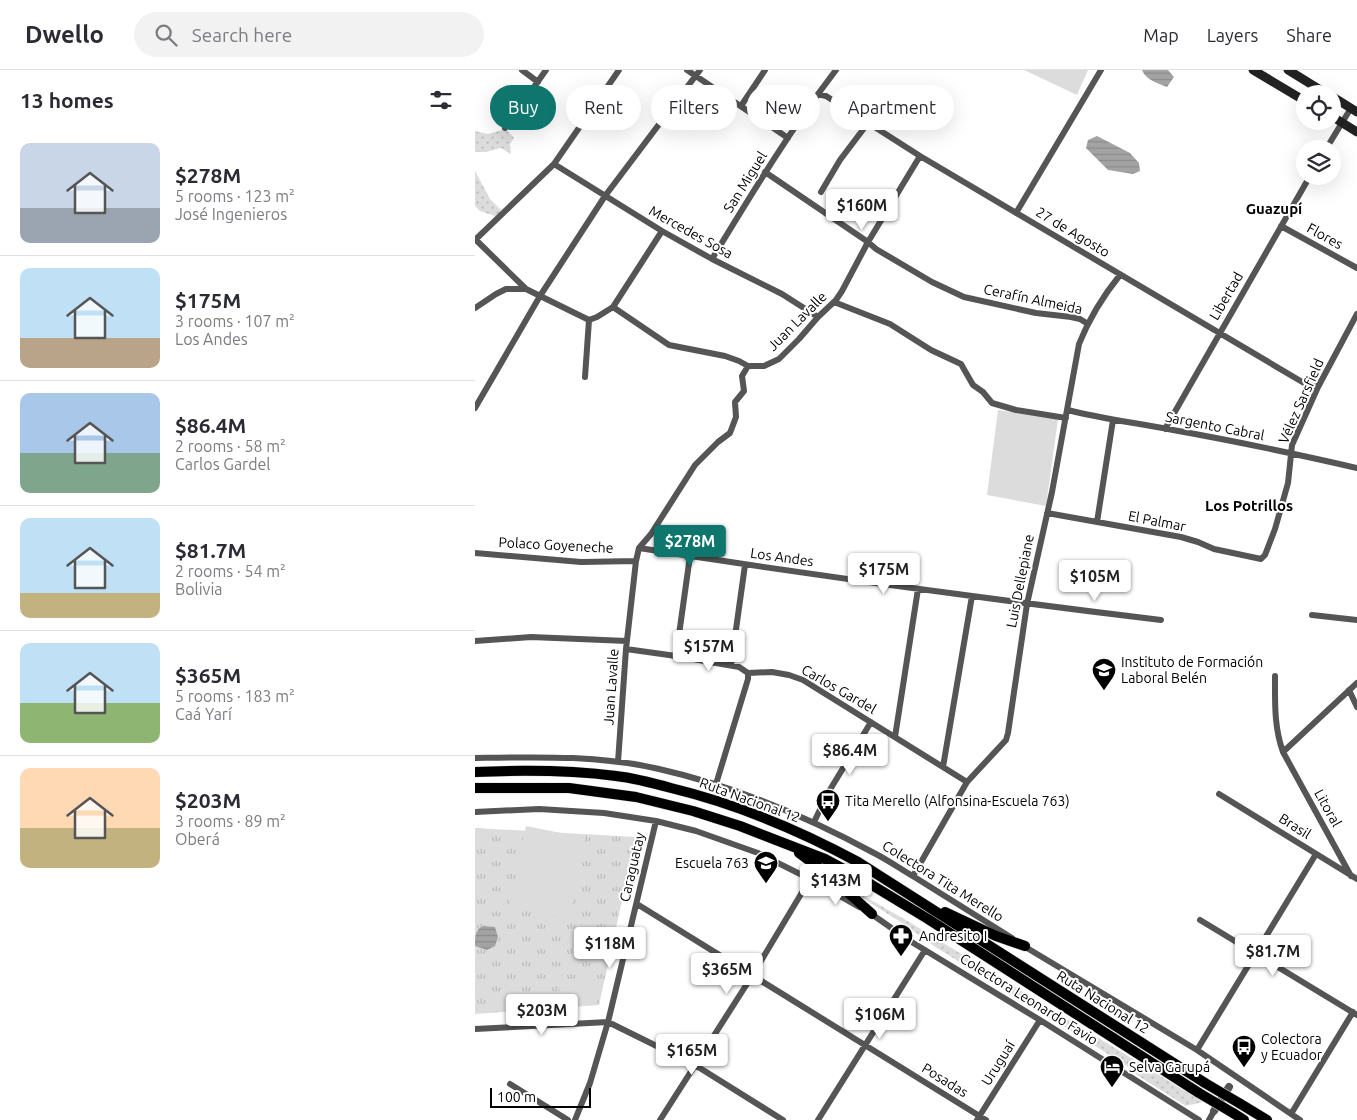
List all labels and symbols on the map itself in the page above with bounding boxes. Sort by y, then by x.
street label: San Miguel [720,148,770,215]
pin: $160M [827,189,897,231]
district label: Guazupí [1246,200,1302,217]
street label: Mercedes Sosa [646,202,736,262]
street label: 27 de Agosto [1033,204,1113,260]
street label: Flores [1304,220,1346,252]
street label: Libertad [1206,269,1246,323]
street label: Cerafín Almeida [982,281,1084,317]
street label: Juan Lavalle [764,288,830,354]
street label: Vélez Sarsfield [1275,356,1327,446]
street label: Sargento Cabral [1164,409,1266,444]
district label: Los Potrillos [1205,497,1293,514]
street label: El Palmar [1127,508,1188,535]
pin: $278M [655,524,725,567]
street label: Luis Dellepiane [1003,533,1037,629]
street label: Polaco Goyeneche [498,534,614,556]
street label: Los Andes [749,545,815,569]
pin: $175M [849,552,919,595]
pin: $105M [1060,560,1130,602]
pin: $157M [674,630,744,672]
street label: Juan Lavalle [600,648,622,726]
place label: Instituto de Formación Laboral Belén [1121,654,1263,686]
school or university icon: Instituto de Formación Laboral Belén [1091,657,1117,691]
street label: Carlos Gardel [799,661,879,717]
pin: $86.4M [809,734,891,776]
street label: Ruta Nacional 12 [698,774,802,826]
street label: Litoral [1311,786,1345,830]
bus stop icon: Tita Merello (Alfonsina-Escuela 763) [815,788,841,822]
place label: Tita Merello (Alfonsina-Escuela 763) [845,793,1070,809]
street label: Brasil [1276,810,1314,842]
street label: Caraguatay [616,830,648,903]
street label: Colectora Tita Merello [879,837,1007,925]
school or university icon: Escuela 763 [753,850,779,884]
place label: Escuela 763 [675,855,749,871]
pin: $143M [801,864,871,906]
pharmacy icon: Andresito I [888,923,914,957]
pin: $118M [575,926,645,969]
place label: Andresito I [919,928,987,944]
pin: $81.7M [1232,934,1314,977]
street label: Colectora Leonardo Favio [957,950,1101,1048]
pin: $365M [692,952,762,995]
street label: Ruta Nacional 12 [1054,967,1152,1037]
pin: $203M [507,994,577,1036]
pin: $106M [845,998,915,1040]
place label: Colectora y Ecuador [1261,1031,1323,1063]
pin: $165M [657,1034,727,1076]
bus stop icon: Colectora y Ecuador [1231,1034,1257,1068]
street label: Uruguaí [978,1037,1018,1088]
hotel icon: Selva Garupá [1099,1054,1125,1088]
place label: Selva Garupá [1129,1059,1210,1075]
street label: Posadas [919,1060,971,1100]
scale bar [490,1085,591,1108]

